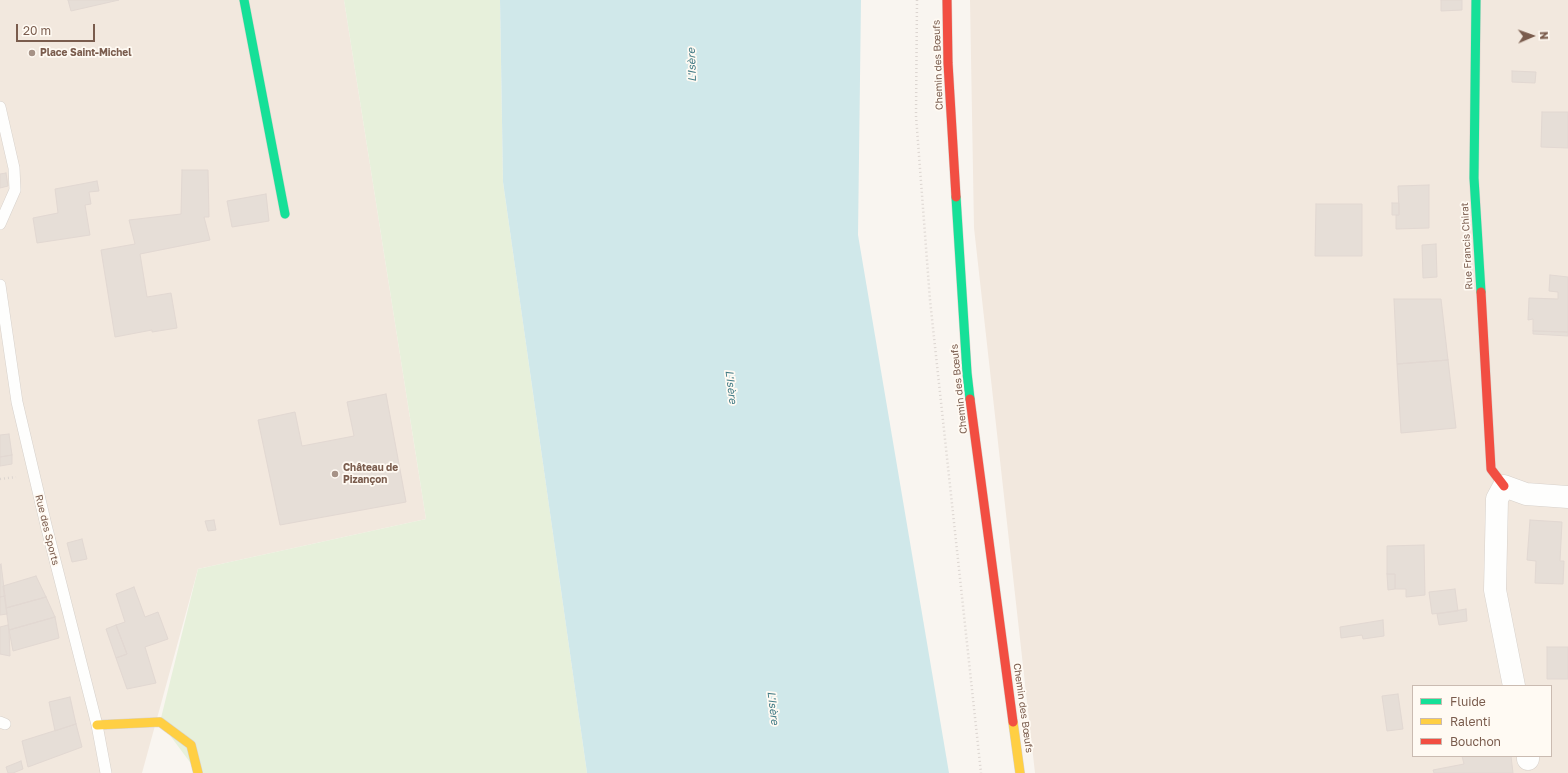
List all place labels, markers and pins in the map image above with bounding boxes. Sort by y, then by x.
place label: Place Saint-Michel [40,47,132,59]
marker: Place Saint-Michel [27,48,37,58]
place label: Château de Pizançon [343,462,398,486]
marker: Château de Pizançon [330,469,340,479]

